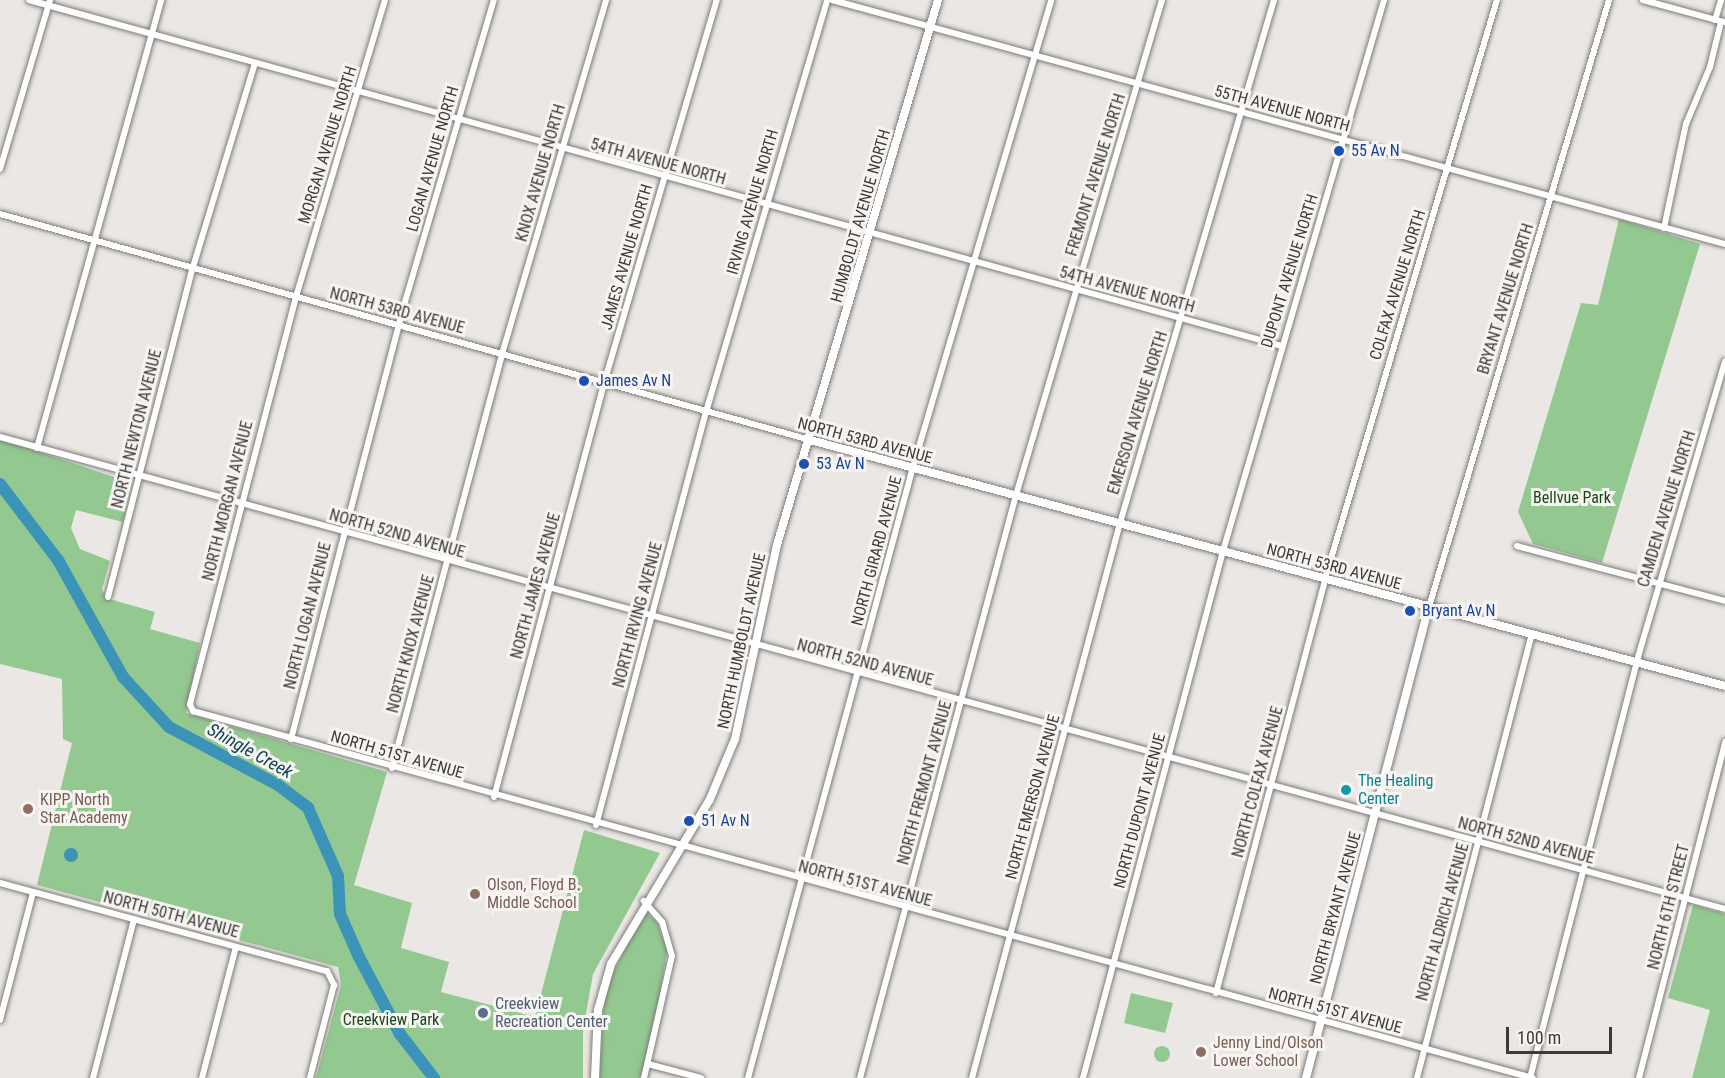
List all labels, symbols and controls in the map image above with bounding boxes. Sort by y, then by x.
street label: MORGAN AVENUE NORTH [295,64,361,226]
street label: 55TH AVENUE NORTH [1212,82,1352,136]
street label: LOGAN AVENUE NORTH [403,84,463,234]
street label: FREMONT AVENUE NORTH [1062,91,1130,259]
street label: KNOX AVENUE NORTH [512,102,570,244]
street label: IRVING AVENUE NORTH [723,127,783,277]
street label: HUMBOLDT AVENUE NORTH [827,127,895,305]
street label: 54TH AVENUE NORTH [588,135,728,189]
place label: 55 Av N [1351,141,1400,161]
marker: 55 Av N [1332,144,1346,158]
street label: JAMES AVENUE NORTH [597,182,657,332]
street label: DUPONT AVENUE NORTH [1257,192,1323,350]
street label: COLFAX AVENUE NORTH [1366,208,1430,362]
street label: BRYANT AVENUE NORTH [1474,221,1538,377]
street label: 54TH AVENUE NORTH [1057,263,1197,317]
street label: NORTH 53RD AVENUE [328,284,466,338]
street label: EMERSON AVENUE NORTH [1104,329,1172,497]
street label: NORTH NEWTON AVENUE [108,348,166,510]
place label: James Av N [596,371,671,391]
marker: James Av N [577,374,591,388]
street label: NORTH 53RD AVENUE [796,414,934,468]
street label: NORTH MORGAN AVENUE [199,419,257,583]
street label: CAMDEN AVENUE NORTH [1634,428,1700,590]
place label: 53 Av N [816,454,865,474]
marker: 53 Av N [797,457,811,471]
street label: NORTH GIRARD AVENUE [848,474,906,628]
park label: Bellvue Park [1533,488,1611,508]
street label: NORTH 52ND AVENUE [327,505,467,563]
street label: NORTH JAMES AVENUE [507,511,565,661]
street label: NORTH IRVING AVENUE [609,540,667,690]
street label: NORTH 53RD AVENUE [1265,540,1403,594]
street label: NORTH LOGAN AVENUE [280,541,336,691]
street label: NORTH HUMBOLDT AVENUE [714,551,770,731]
street label: NORTH KNOX AVENUE [383,573,439,715]
place label: Bryant Av N [1422,601,1495,621]
marker: Bryant Av N [1403,604,1417,618]
street label: NORTH 52ND AVENUE [795,636,935,690]
street label: NORTH FREMONT AVENUE [894,699,956,867]
street label: NORTH COLFAX AVENUE [1229,704,1287,860]
street label: NORTH EMERSON AVENUE [1002,713,1064,881]
water label: Shingle Creek [204,719,296,783]
street label: NORTH 51ST AVENUE [328,727,466,783]
street label: NORTH DUPONT AVENUE [1110,731,1170,891]
place label: The Healing Center [1358,771,1433,809]
marker: The Healing Center [1339,783,1353,797]
place label: KIPP North Star Academy [40,790,128,828]
marker: KIPP North Star Academy [21,802,35,816]
place label: 51 Av N [701,811,750,831]
marker: 51 Av N [682,814,696,828]
street label: NORTH 52ND AVENUE [1456,814,1596,868]
street label: NORTH BRYANT AVENUE [1306,830,1366,986]
street label: NORTH ALDRICH AVENUE [1413,841,1473,1003]
street label: NORTH 6TH STREET [1644,842,1694,972]
street label: NORTH 51ST AVENUE [796,857,934,911]
place label: Olson, Floyd B. Middle School [487,875,581,913]
marker: Olson, Floyd B. Middle School [468,887,482,901]
street label: NORTH 50TH AVENUE [101,888,241,942]
street label: NORTH 51ST AVENUE [1266,984,1404,1038]
place label: Creekview Recreation Center [495,994,608,1032]
marker: Creekview Recreation Center [476,1006,490,1020]
park label: Creekview Park [343,1010,439,1030]
scale bar [1509,1015,1616,1053]
text: 100 m [1517,1027,1561,1048]
place label: Jenny Lind/Olson Lower School [1213,1033,1323,1071]
marker: Jenny Lind/Olson Lower School [1194,1045,1208,1059]

